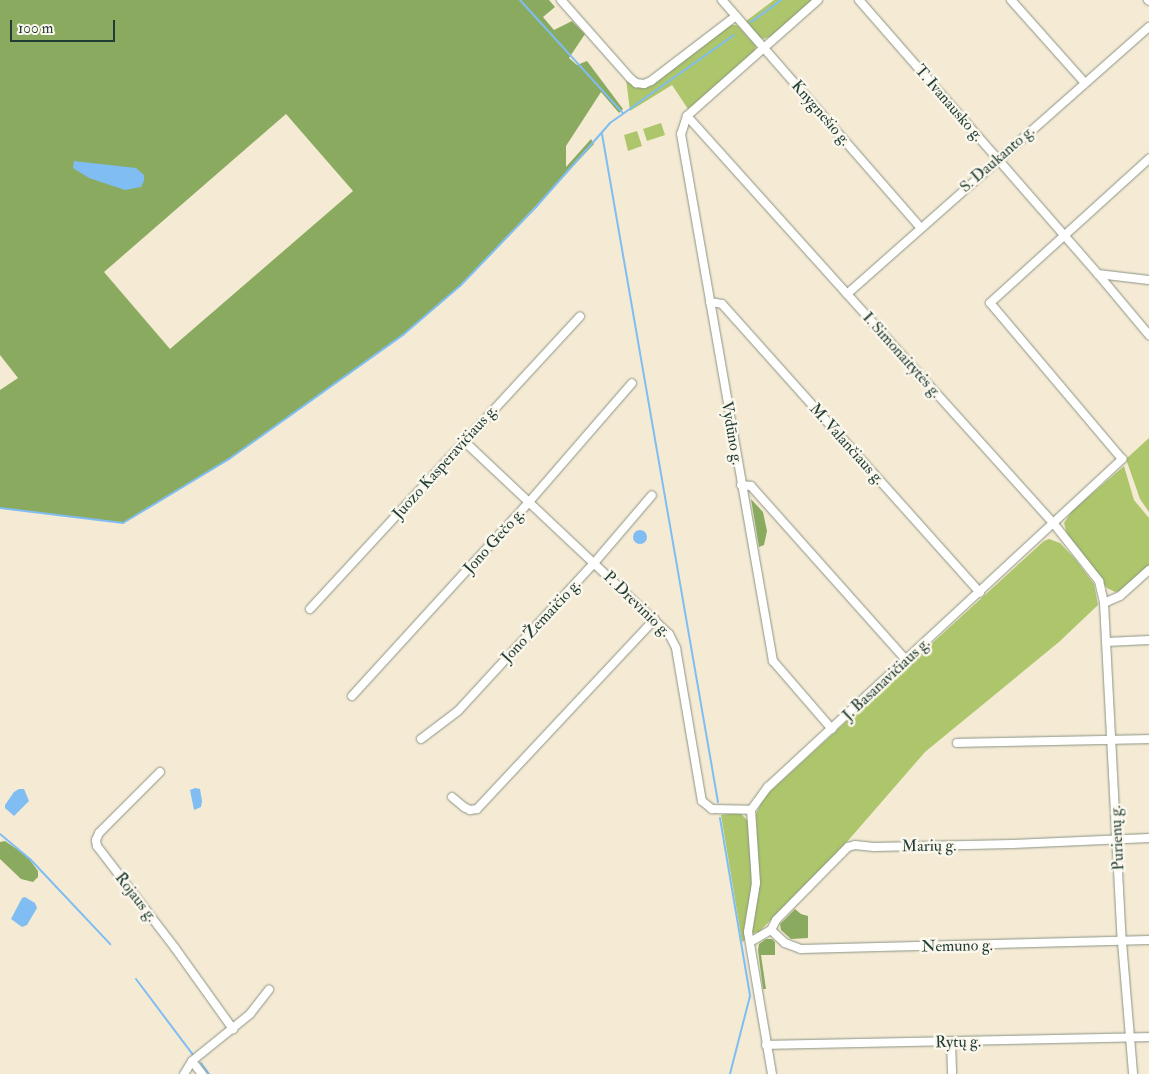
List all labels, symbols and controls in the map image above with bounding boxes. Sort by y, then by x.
scale bar [12,10,118,42]
text: 100 m [18,19,53,38]
street label: T. Ivanausko g. [911,61,987,145]
street label: Knygnešio g. [787,76,855,150]
street label: S. Daukanto g. [956,121,1038,197]
street label: I. Simonaitytės g. [858,308,946,402]
street label: M. Valančiaus g. [806,399,888,489]
street label: Vydūno g. [717,400,747,466]
street label: Juozo Kasperavičiaus g. [388,401,502,523]
street label: Jono Gečo g. [460,504,528,578]
street label: P. Drevinio g. [599,567,675,641]
street label: Jono Žemaičio g. [497,575,585,667]
street label: J. Basanavičiaus g. [838,634,934,724]
street label: Purienų g. [1106,805,1128,871]
street label: Marių g. [902,836,956,856]
street label: Rojaus g. [111,869,161,925]
street label: Nemuno g. [921,936,993,956]
street label: Rytų g. [935,1032,981,1052]

